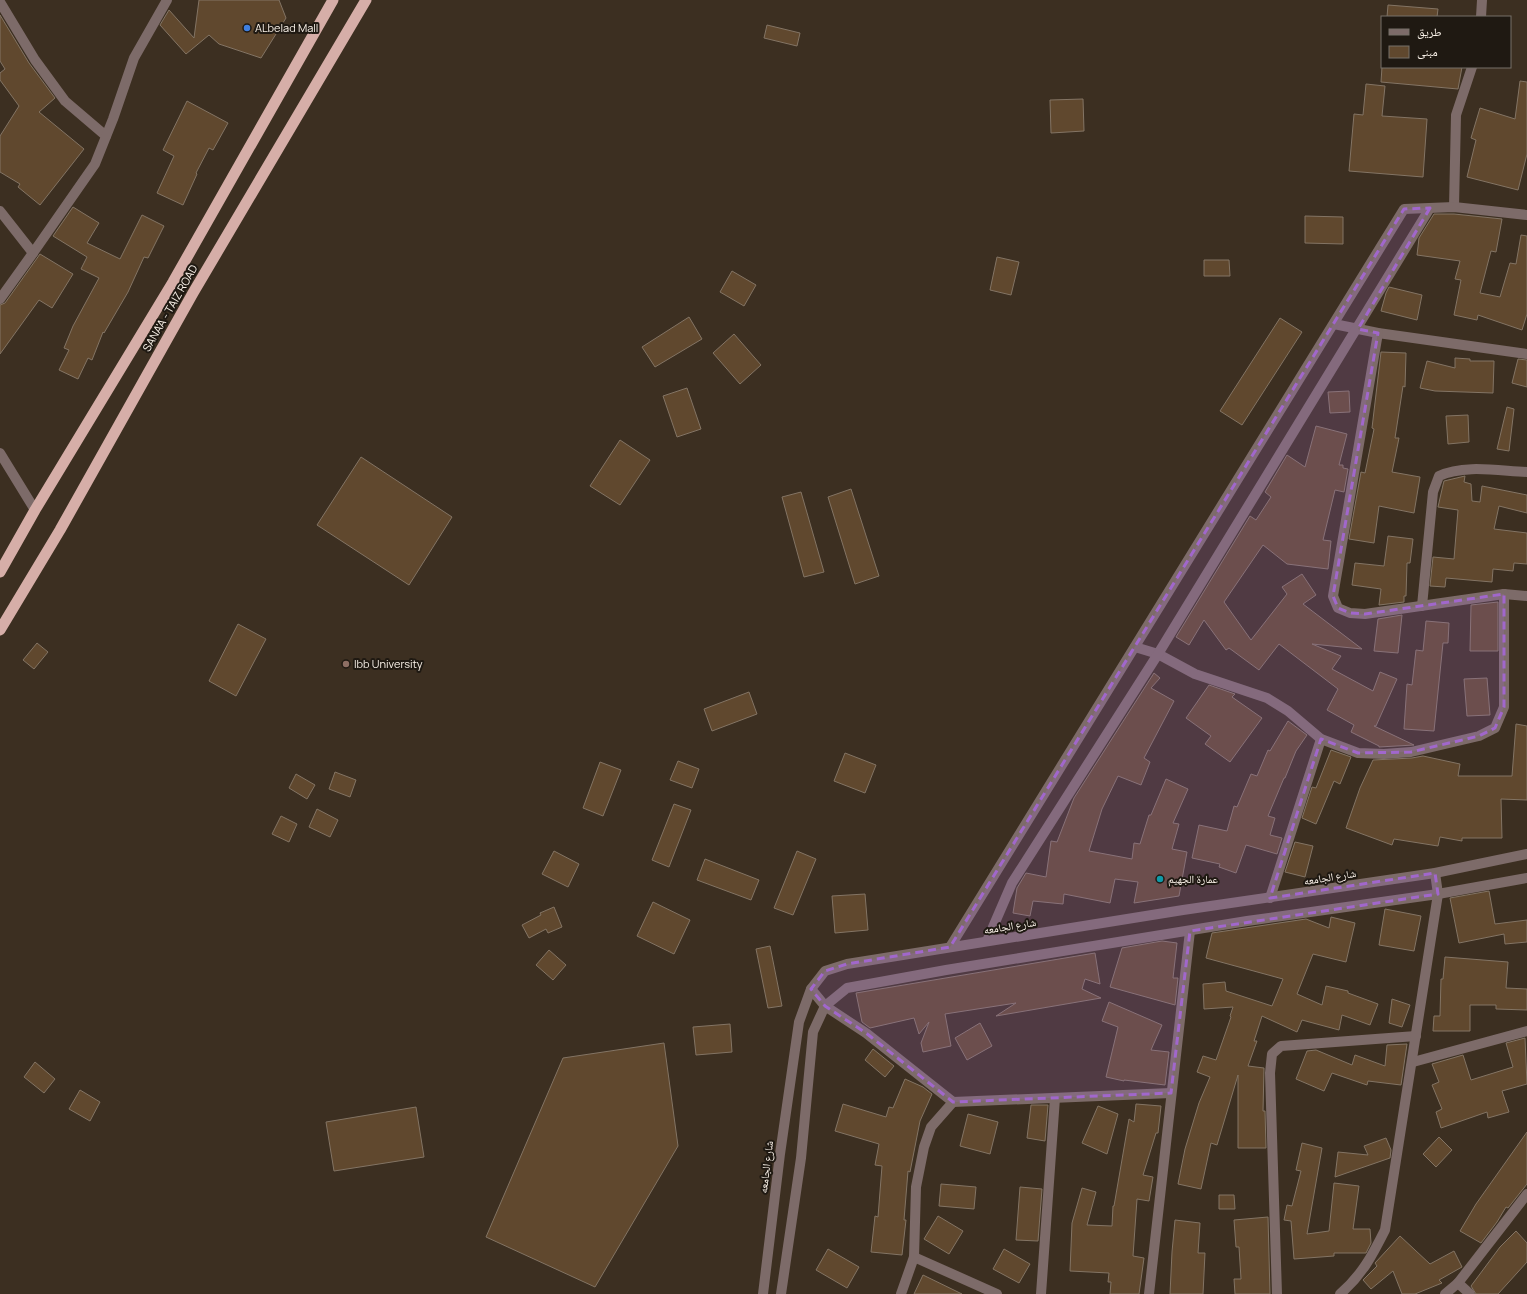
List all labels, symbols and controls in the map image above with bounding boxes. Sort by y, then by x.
legend [1381,16,1511,68]
place label: ALbelad Mall [255,20,318,35]
marker: ALbelad Mall [242,23,252,33]
text: طريق [1417,23,1442,40]
text: مبنى [1417,43,1438,60]
street label: SANA'A - TAIZ ROAD [139,262,201,354]
place label: Ibb University [354,656,423,671]
marker: Ibb University [341,659,351,669]
street label: شارع الجامعه [1303,865,1357,888]
place label: عمارة الجهيم [1168,871,1218,887]
marker: عمارة الجهيم [1155,874,1165,884]
street label: شارع الجامعه [983,914,1037,937]
street label: شارع الجامعه [755,1140,776,1194]

